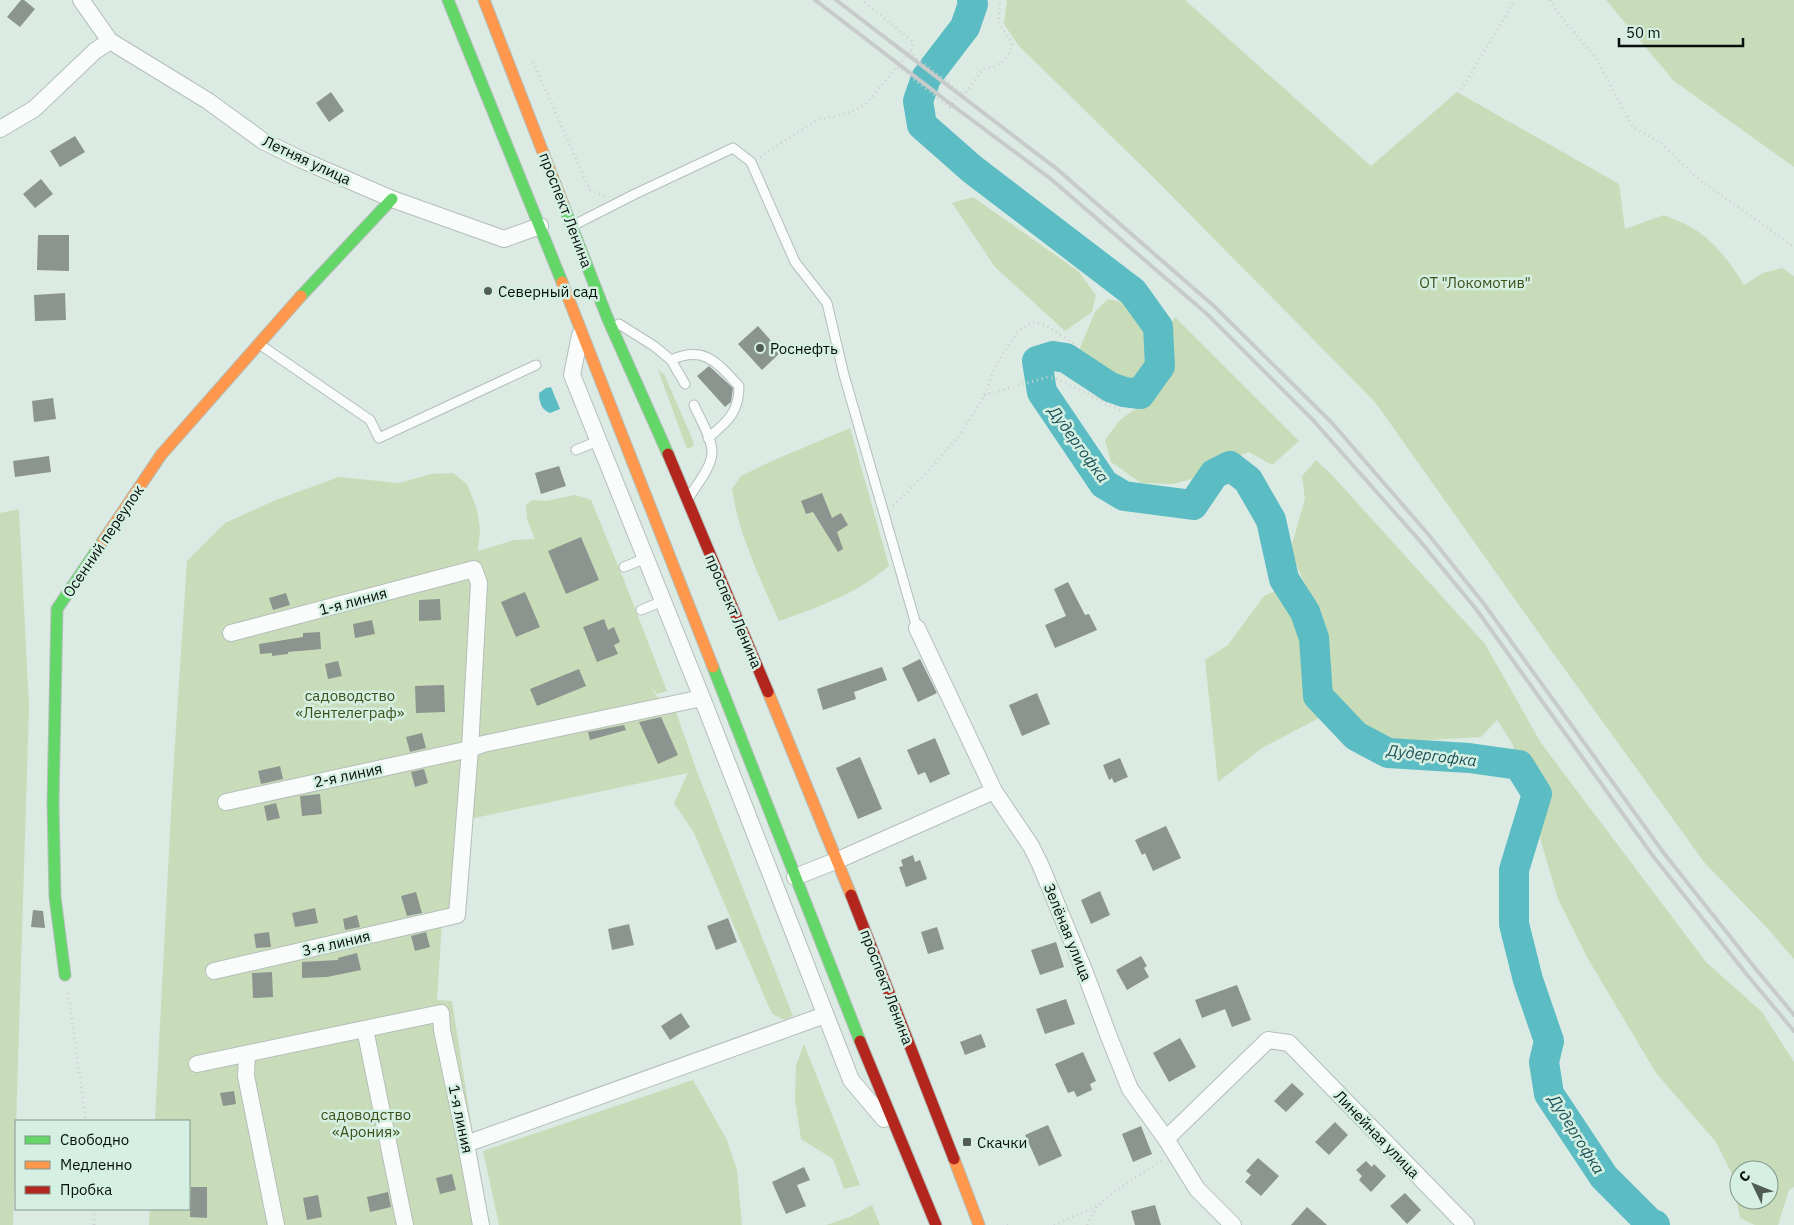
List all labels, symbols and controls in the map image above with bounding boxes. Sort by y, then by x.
scale bar [1619,15,1743,47]
text: 50 m [1626,23,1661,42]
street label: Летняя улица [260,131,354,189]
street label: проспект Ленина [535,150,597,270]
park label: ОТ "Локомотив" [1419,273,1531,292]
place label: Северный сад [498,282,598,301]
marker: Северный сад [482,285,494,297]
place label: Роснефть [770,339,838,358]
marker: Роснефть [754,342,766,354]
water label: Дудергофка [1043,400,1114,486]
street label: Осенний переулок [58,481,148,601]
street label: проспект Ленина [701,551,767,671]
street label: 1-я линия [317,583,389,619]
park label: садоводство «Лентелеграф» [296,686,405,722]
water label: Дудергофка [1384,739,1478,770]
street label: 2-я линия [312,758,384,792]
street label: Зелёная улица [1040,880,1096,984]
street label: 3-я линия [300,926,372,960]
street label: проспект Ленина [856,927,918,1047]
street label: 1-я линия [444,1083,478,1155]
street label: Линейная улица [1330,1086,1424,1182]
water label: Дудергофка [1544,1089,1609,1178]
park label: садоводство «Арония» [321,1105,411,1141]
legend [15,1120,190,1210]
text: Свободно [60,1130,129,1149]
place label: Скачки [977,1133,1027,1152]
marker: Скачки [961,1136,973,1148]
text: Медленно [60,1155,132,1174]
north arrow [1729,1160,1779,1210]
text: С [1735,1167,1754,1186]
text: Пробка [60,1180,112,1199]

